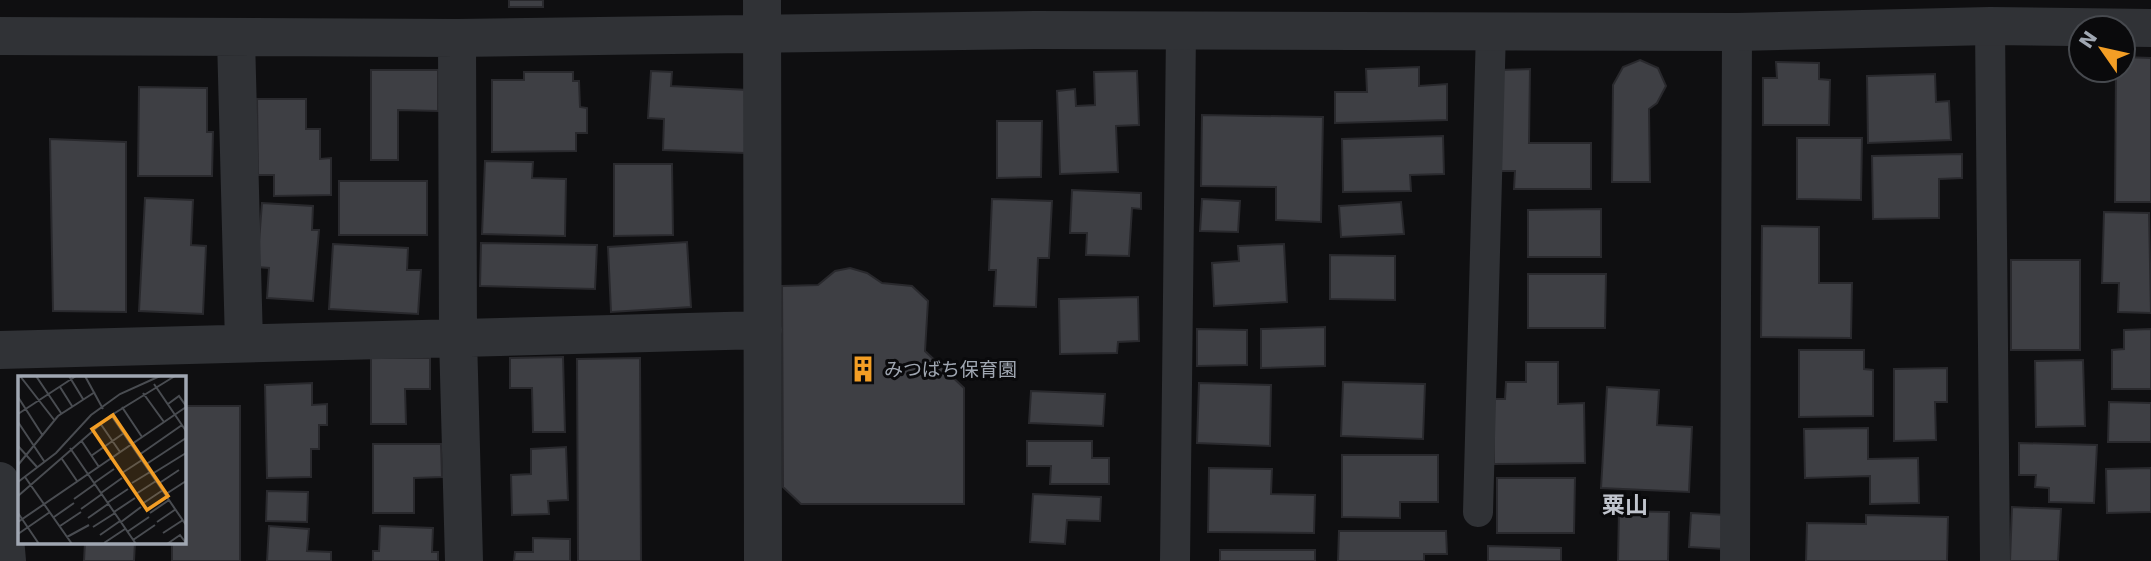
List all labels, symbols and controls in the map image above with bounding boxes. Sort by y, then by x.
north arrow [2067,14,2137,84]
text: N [2074,27,2101,52]
building icon: みつばち保育園 [848,354,878,384]
place label: みつばち保育園 [884,358,1017,380]
inset map [18,376,186,544]
district label: 粟山 [1602,492,1648,518]

